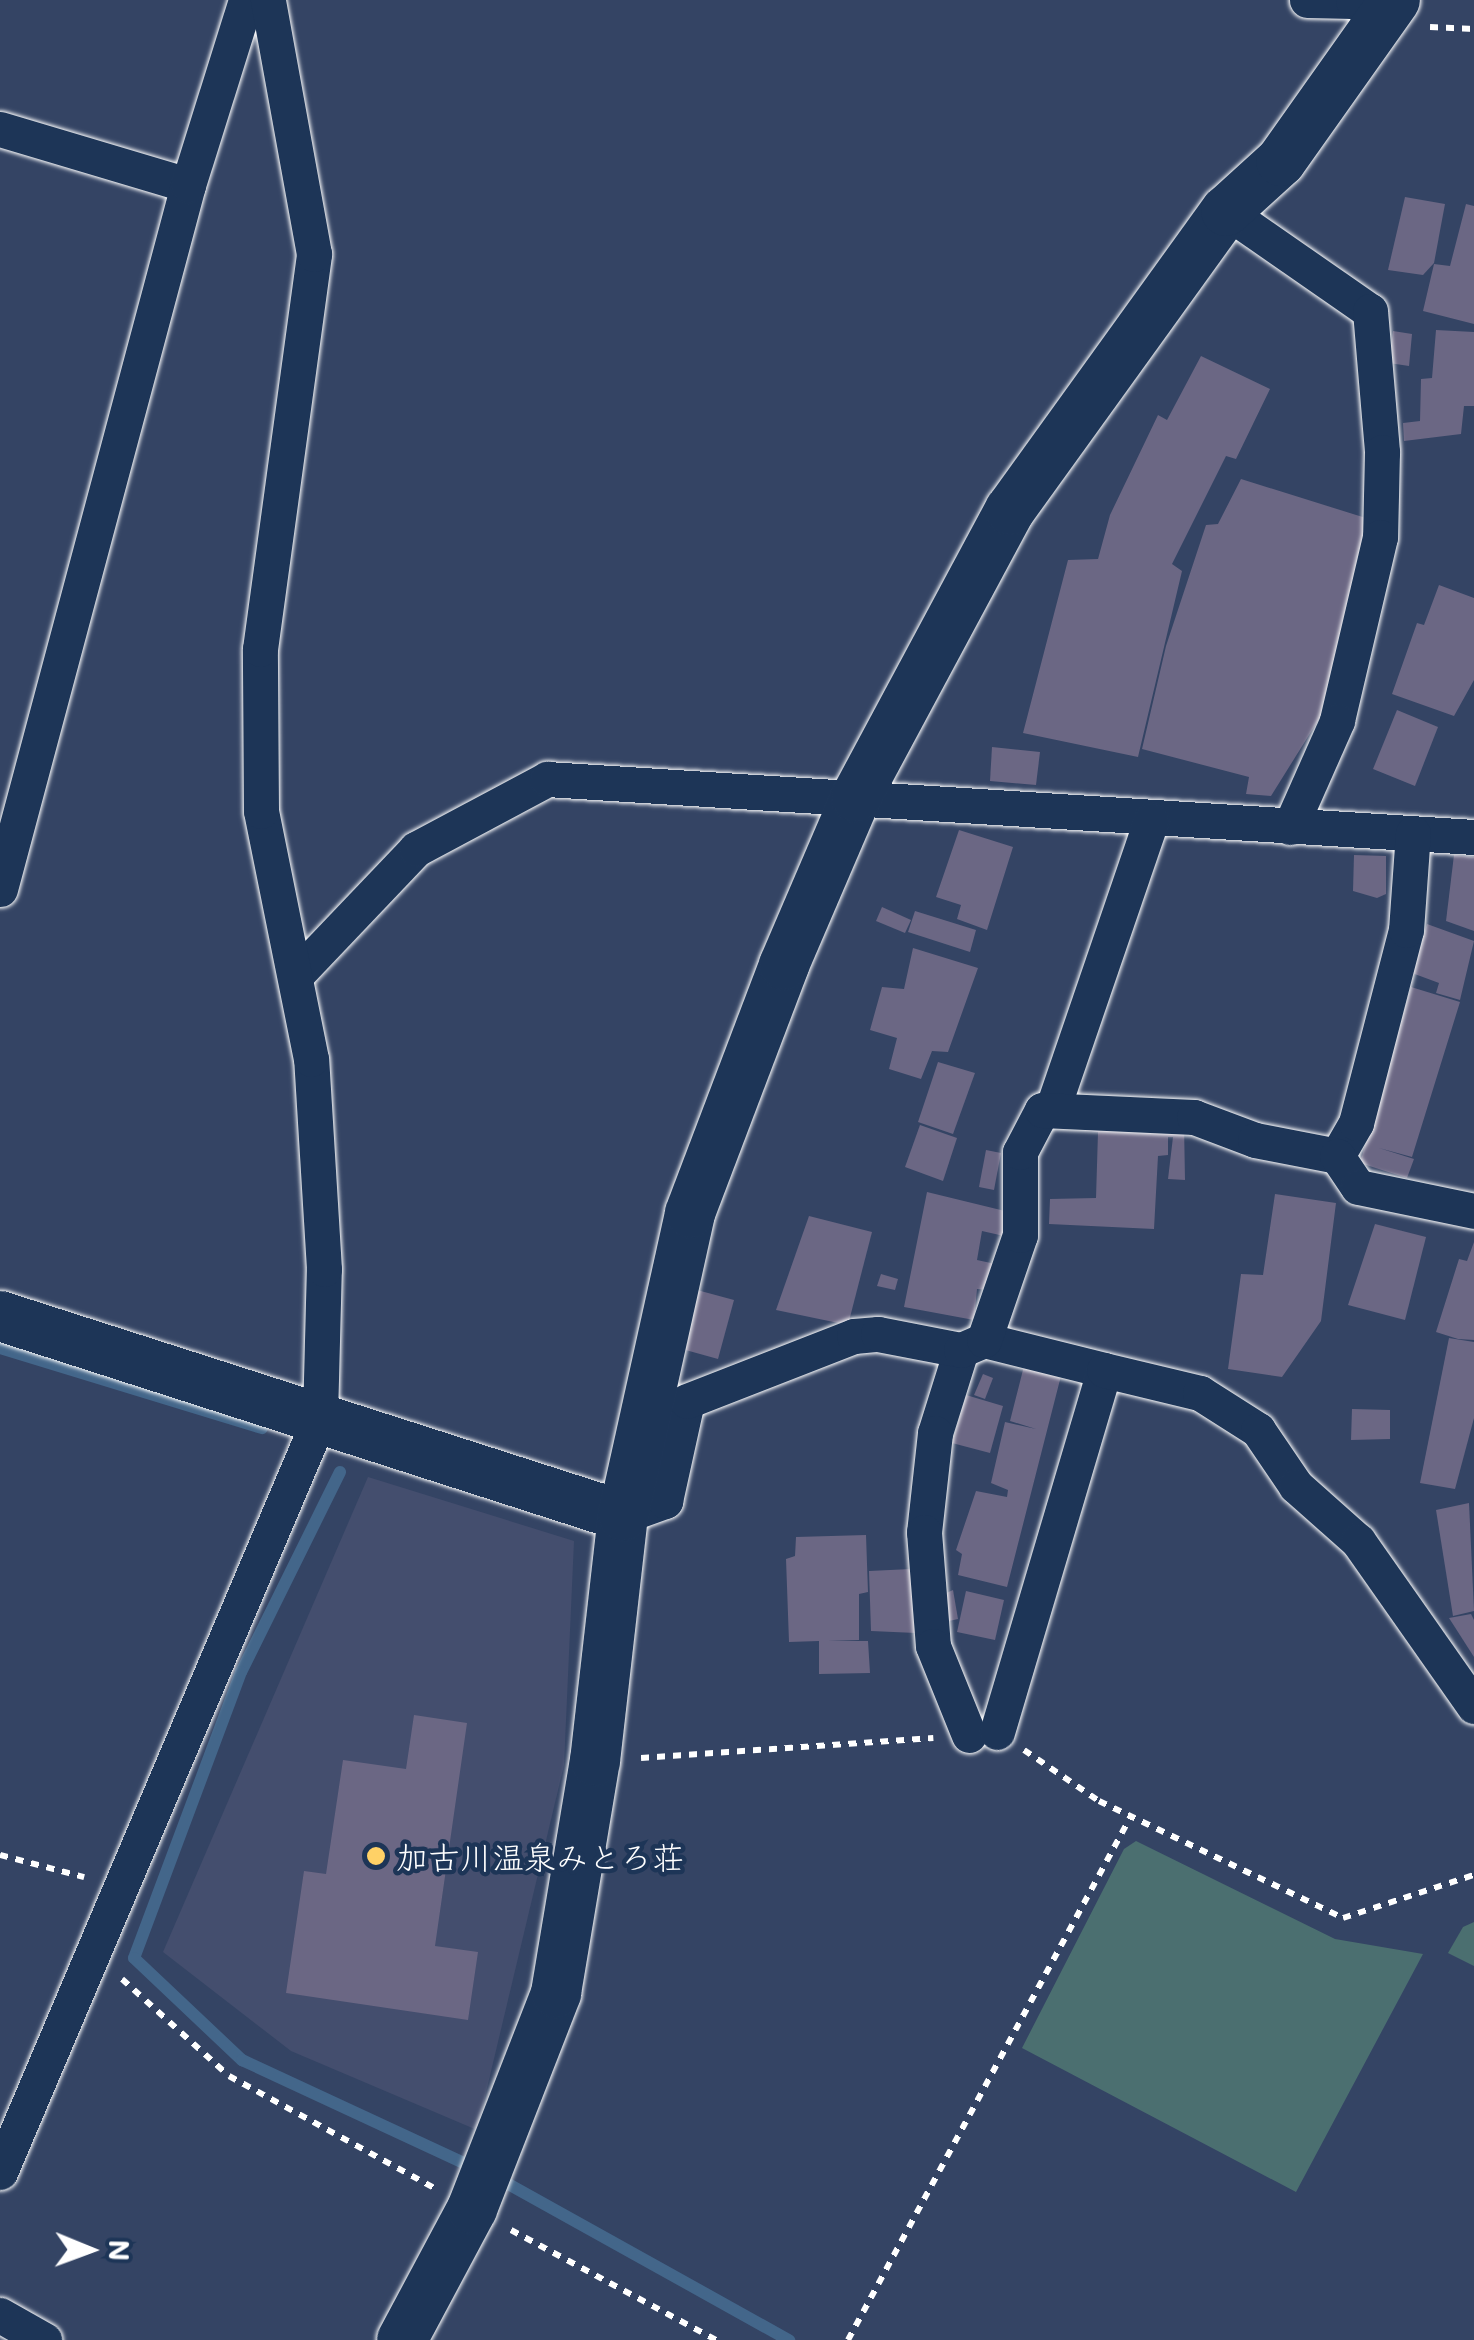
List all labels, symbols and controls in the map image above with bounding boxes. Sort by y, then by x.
place label: 加古川温泉みとろ荘 [396,1837,684,1875]
marker: 加古川温泉みとろ荘 [365,1845,387,1867]
north arrow [40,2200,140,2300]
text: N [102,2240,138,2261]

